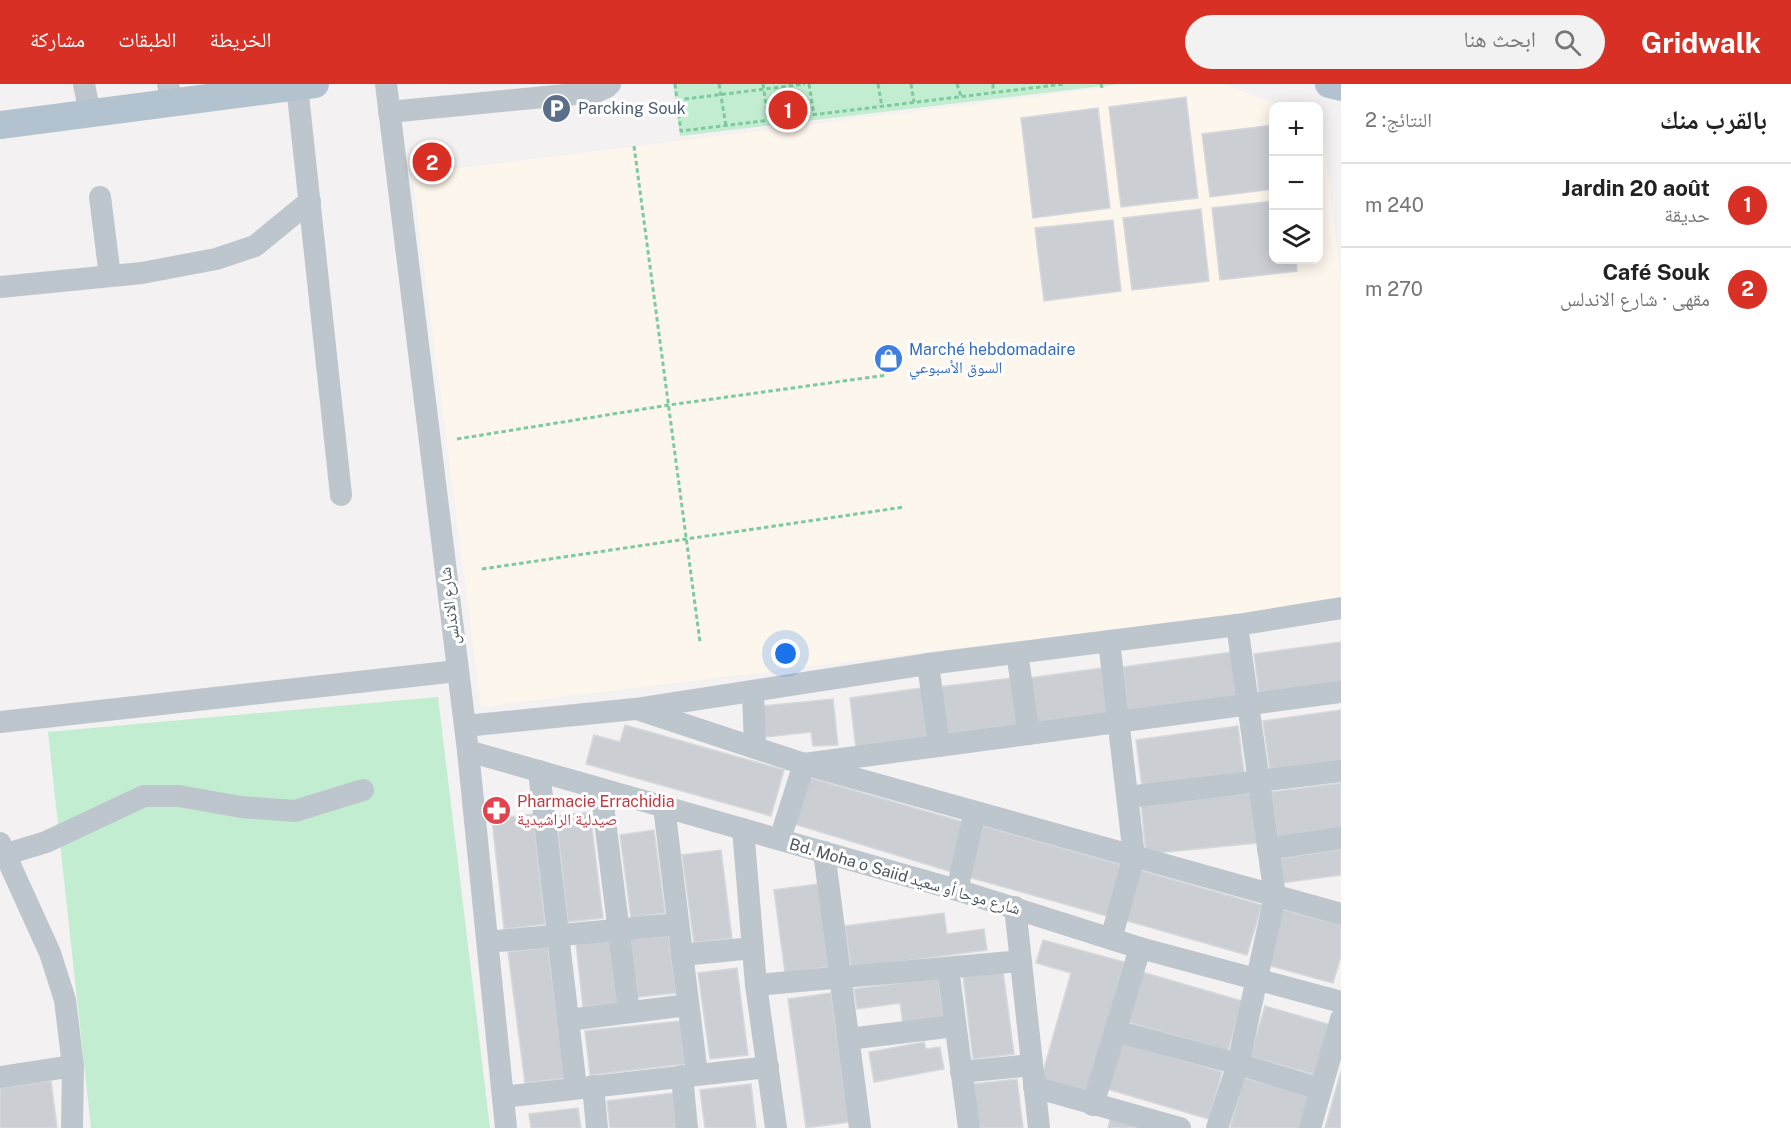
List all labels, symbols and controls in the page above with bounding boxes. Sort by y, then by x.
search box [1185,15,1605,69]
text: ابحث هنا [1464,26,1536,52]
icon: search [1551,26,1584,59]
text: Gridwalk [1641,26,1761,59]
text: مشاركة [30,27,85,52]
text: الطبقات [118,27,177,52]
text: الخريطة [210,27,271,52]
pin: 1 [768,87,808,132]
parking icon: Parcking Souk [541,92,573,124]
place label: Parcking Souk [578,99,686,118]
map controls [1269,102,1323,264]
button: + [1269,102,1323,156]
text: بالقرب منك [1660,104,1767,135]
text: النتائج: 2 [1365,108,1432,132]
pin: 2 [412,140,452,184]
button: − [1269,156,1323,210]
text: Jardin 20 août [1562,175,1710,201]
text: 240 m [1365,193,1424,217]
text: 1 [1743,193,1752,217]
text: حديقة [1664,203,1710,227]
button: layers [1269,210,1323,264]
text: Café Souk [1602,259,1710,285]
text: 270 m [1365,277,1423,301]
text: 2 [1741,277,1754,301]
text: مقهى · شارع الاندلس [1560,287,1710,311]
place label: Marché hebdomadaire السوق الأسبوعي [909,340,1075,380]
shop icon: Marché hebdomadaire السوق الأسبوعي [872,342,904,374]
street label: شارع الاندلس [435,566,465,646]
your location [771,639,800,668]
place label: Pharmacie Errachidia صيدلية الراشيدية [517,792,675,829]
pharmacy icon: Pharmacie Errachidia صيدلية الراشيدية [480,794,512,826]
street label: Bd. Moha o Saiid شارع موحا أو سعيد [787,834,1022,920]

